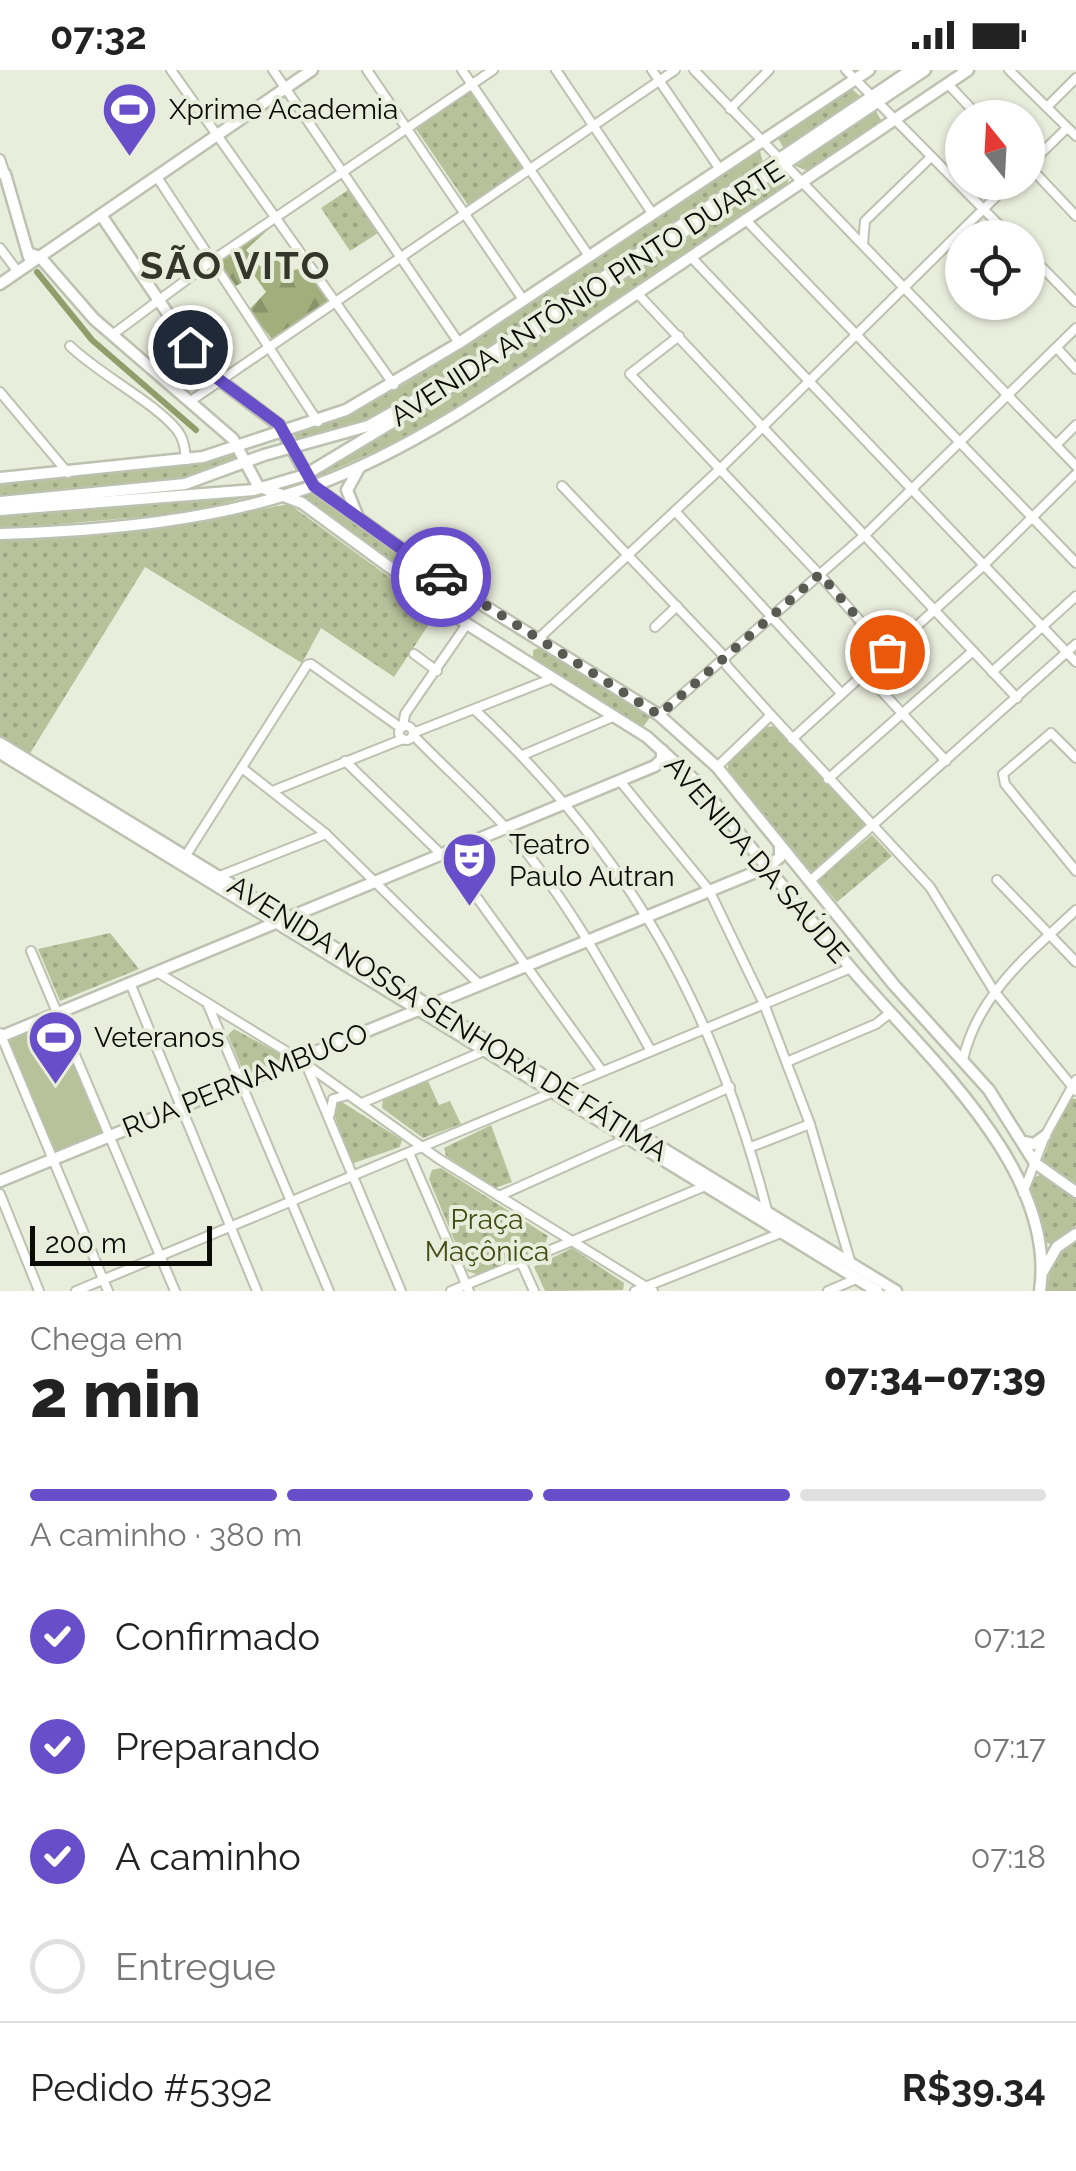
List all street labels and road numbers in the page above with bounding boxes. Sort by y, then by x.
street label: AVENIDA ANTÔNIO PINTO DUARTE [384,154,790,433]
street label: AVENIDA DA SAÚDE [658,749,856,970]
street label: AVENIDA NOSSA SENHORA DE FÁTIMA [222,869,674,1168]
street label: RUA PERNAMBUCO [118,1016,373,1145]

